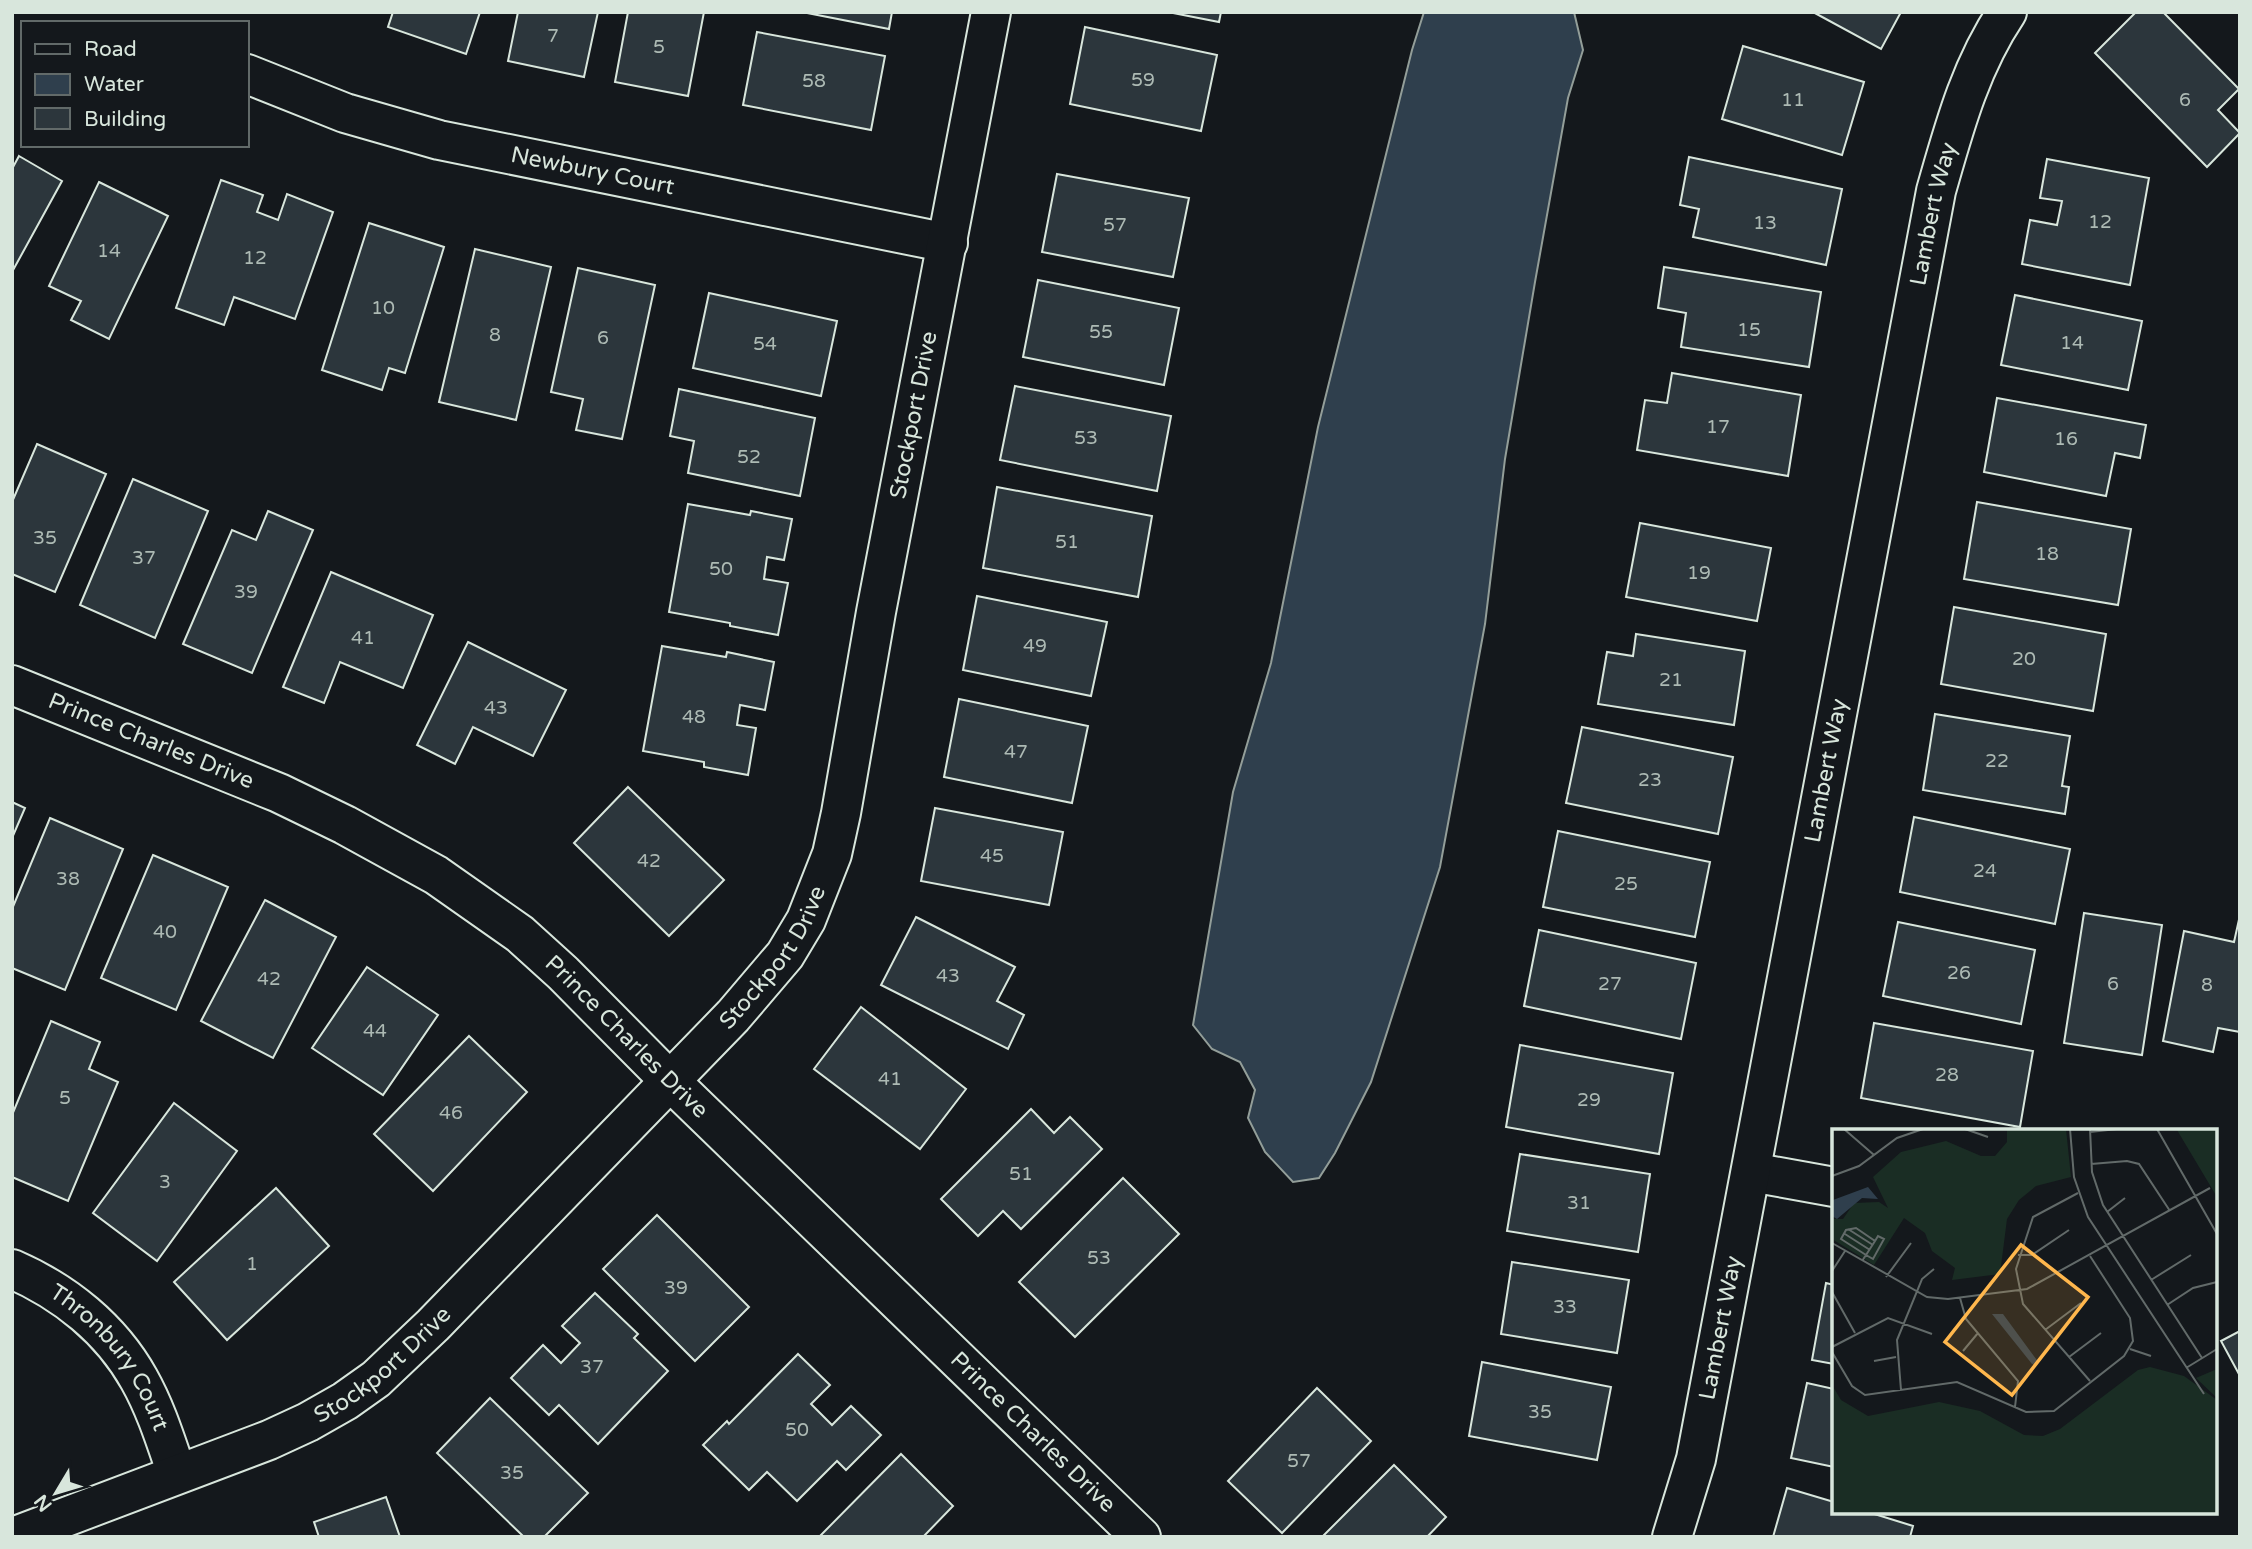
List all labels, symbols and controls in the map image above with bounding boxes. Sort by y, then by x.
legend [21,21,248,147]
house number: 7 [547,25,559,47]
house number: 5 [653,36,665,58]
text: Road [84,37,137,62]
house number: 59 [1131,69,1155,91]
house number: 58 [802,70,826,92]
text: Water [84,72,144,97]
house number: 11 [1781,89,1805,111]
house number: 6 [2179,89,2191,111]
text: Building [84,107,166,132]
street label: Lambert Way [1904,139,1963,288]
street label: Newbury Court [508,141,677,201]
house number: 12 [2088,211,2112,233]
house number: 13 [1753,212,1777,234]
house number: 57 [1103,214,1127,236]
house number: 14 [97,240,121,262]
house number: 12 [243,247,267,269]
house number: 10 [371,297,395,319]
house number: 15 [1737,319,1761,341]
house number: 55 [1089,321,1113,343]
house number: 8 [489,324,501,346]
house number: 6 [597,327,609,349]
street label: Stockport Drive [884,329,944,501]
house number: 14 [2060,332,2084,354]
house number: 54 [753,333,777,355]
house number: 17 [1706,416,1730,438]
house number: 53 [1074,427,1098,449]
house number: 16 [2054,428,2078,450]
house number: 52 [737,446,761,468]
house number: 35 [33,527,57,549]
house number: 51 [1055,531,1079,553]
house number: 18 [2035,543,2059,565]
house number: 37 [132,547,156,569]
house number: 50 [709,558,733,580]
house number: 19 [1687,562,1711,584]
house number: 39 [234,581,258,603]
house number: 41 [351,627,375,649]
house number: 49 [1023,635,1047,657]
house number: 20 [2012,648,2036,670]
house number: 21 [1659,669,1683,691]
street label: Prince Charles Drive [44,687,258,795]
house number: 43 [484,697,508,719]
street label: Lambert Way [1799,697,1854,845]
house number: 48 [682,706,706,728]
house number: 47 [1004,741,1028,763]
house number: 22 [1985,750,2009,772]
house number: 23 [1638,769,1662,791]
house number: 45 [980,845,1004,867]
house number: 42 [637,850,661,872]
house number: 24 [1973,860,1997,882]
house number: 38 [56,868,80,890]
house number: 25 [1614,873,1638,895]
street label: Stockport Drive [714,882,832,1035]
house number: 40 [153,921,177,943]
street label: Prince Charles Drive [539,950,714,1124]
house number: 26 [1947,962,1971,984]
house number: 43 [936,965,960,987]
house number: 42 [257,968,281,990]
house number: 27 [1598,973,1622,995]
house number: 6 [2107,973,2119,995]
house number: 8 [2201,974,2213,996]
house number: 44 [363,1020,387,1042]
house number: 28 [1935,1064,1959,1086]
house number: 41 [878,1068,902,1090]
house number: 5 [59,1087,71,1109]
house number: 29 [1577,1089,1601,1111]
house number: 46 [439,1102,463,1124]
inset map [1832,1129,2217,1514]
house number: 51 [1009,1163,1033,1185]
house number: 3 [159,1171,171,1193]
house number: 31 [1567,1192,1591,1214]
house number: 53 [1087,1247,1111,1269]
house number: 1 [246,1253,258,1275]
street label: Lambert Way [1693,1254,1748,1402]
house number: 39 [664,1277,688,1299]
street label: Thronbury Court [45,1278,175,1435]
house number: 33 [1553,1296,1577,1318]
street label: Stockport Drive [309,1301,457,1430]
street label: Prince Charles Drive [944,1346,1121,1519]
house number: 37 [580,1356,604,1378]
house number: 35 [1528,1401,1552,1423]
house number: 50 [785,1419,809,1441]
house number: 57 [1287,1450,1311,1472]
north arrow [21,1458,91,1528]
house number: 35 [500,1462,524,1484]
text: N [30,1490,57,1516]

